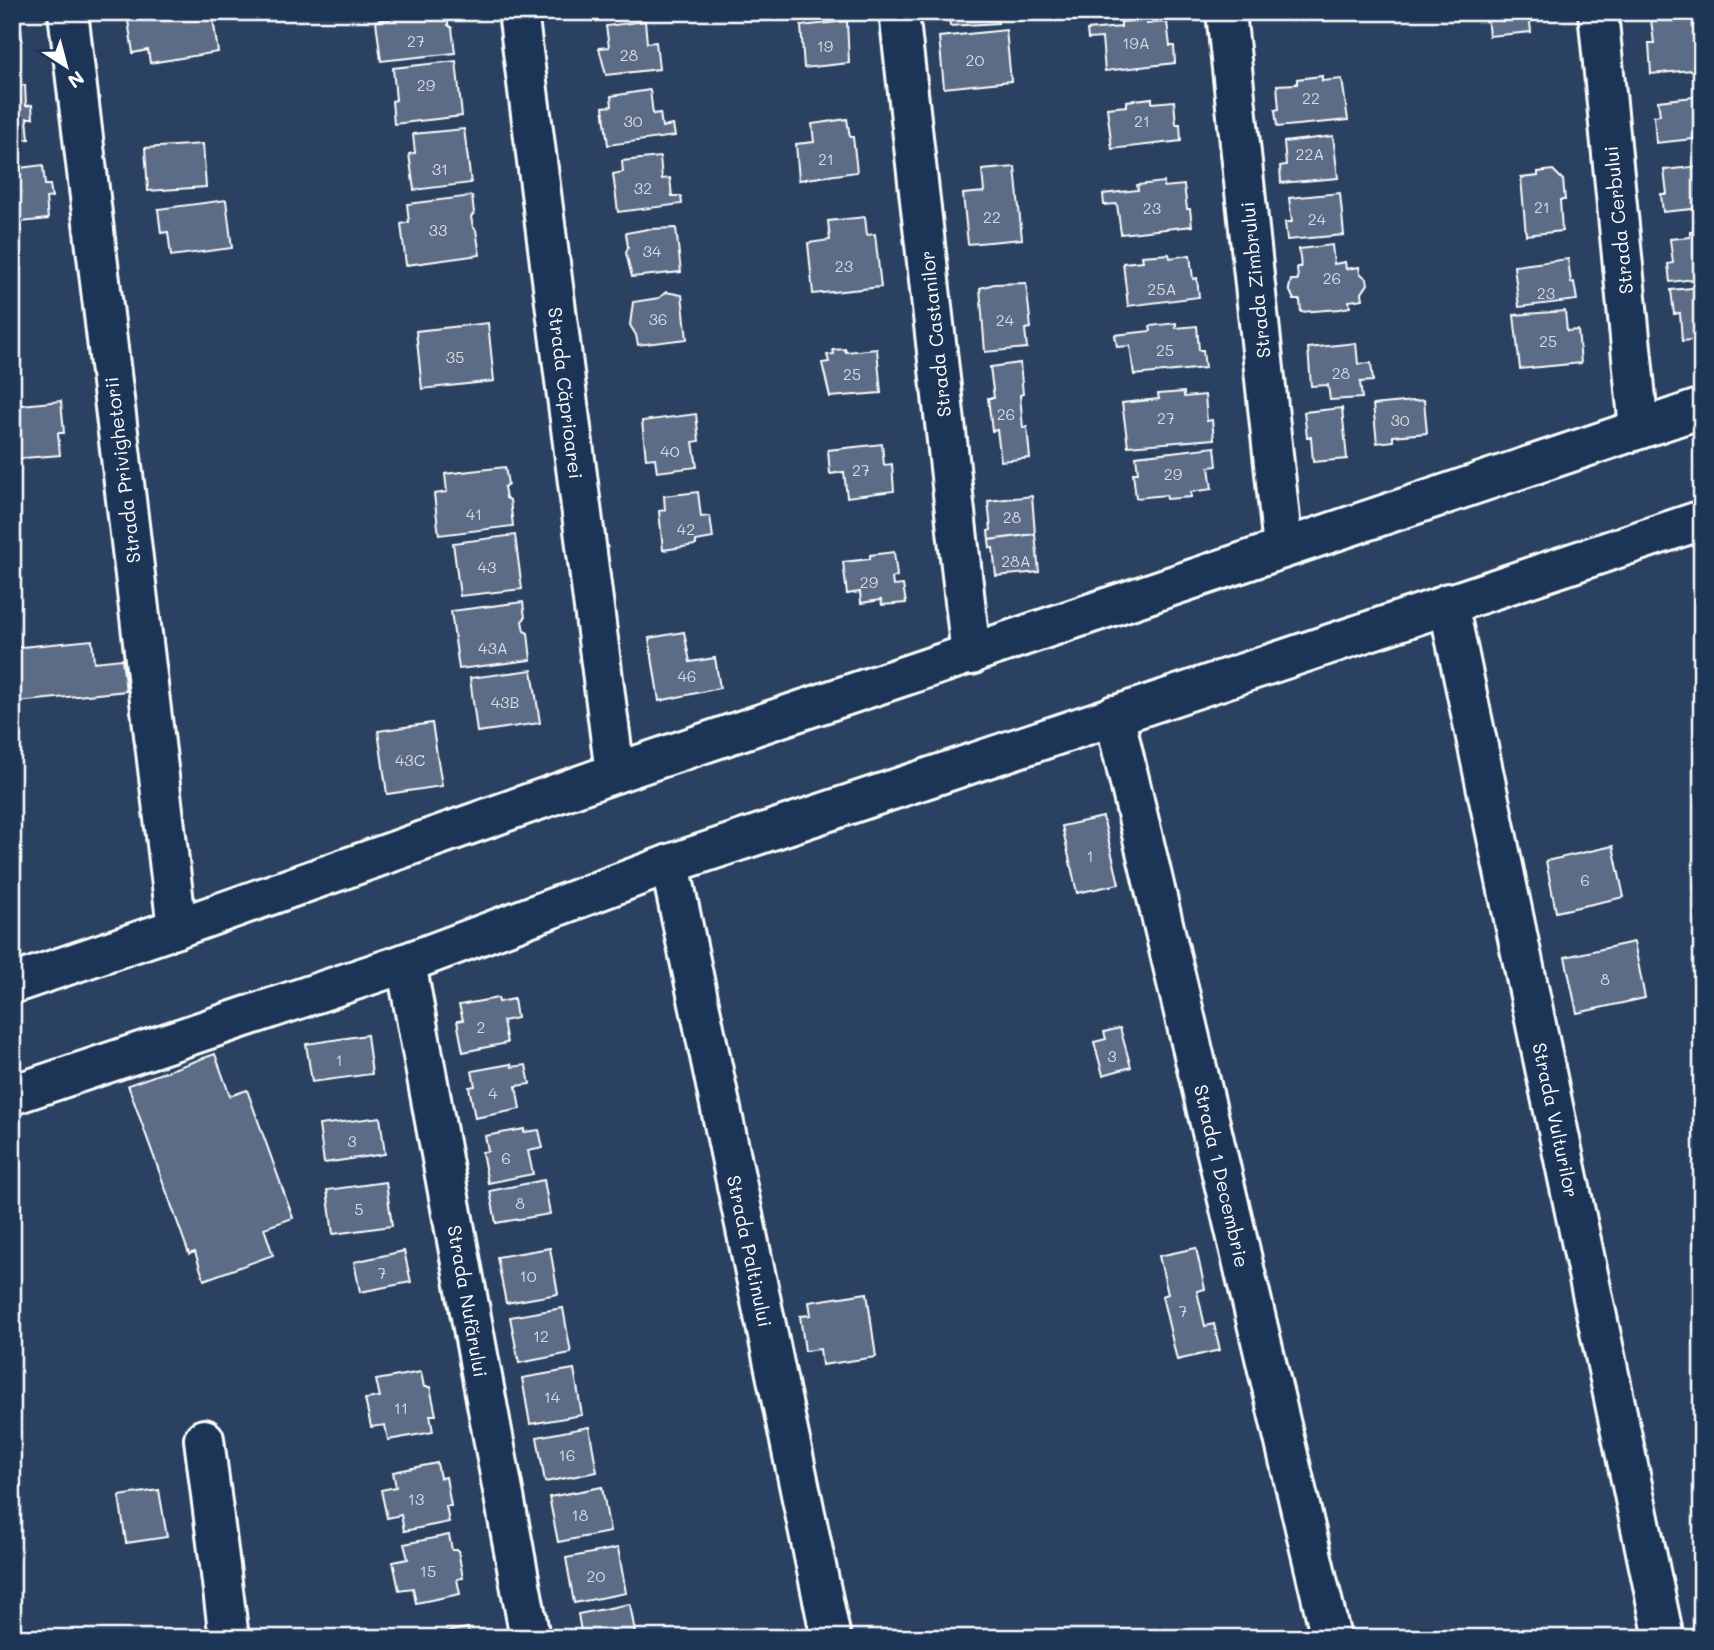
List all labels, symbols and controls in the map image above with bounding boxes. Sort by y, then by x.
house number: 27 [407,30,425,51]
north arrow [32,32,102,102]
house number: 19A [1122,32,1150,53]
house number: 19 [817,35,833,56]
house number: 28 [620,44,639,65]
house number: 20 [966,49,985,70]
text: N [63,66,89,95]
house number: 29 [417,74,435,95]
house number: 22 [1302,87,1320,108]
house number: 30 [623,110,643,131]
house number: 21 [1134,110,1150,131]
house number: 22A [1296,143,1324,164]
street label: Strada Cerbului [1598,145,1638,295]
house number: 21 [818,148,834,169]
house number: 31 [432,158,448,179]
house number: 32 [634,177,652,198]
house number: 21 [1534,196,1550,217]
house number: 23 [1143,197,1161,218]
street label: Strada Zimbrului [1234,201,1276,359]
house number: 22 [983,206,1001,227]
house number: 24 [1308,208,1327,229]
house number: 33 [429,219,447,240]
house number: 34 [643,240,662,261]
street label: Strada Castanilor [914,250,956,418]
house number: 23 [835,255,853,276]
house number: 26 [1323,267,1341,288]
house number: 25A [1147,278,1177,299]
house number: 23 [1537,282,1555,303]
street label: Strada Căprioarei [543,306,589,480]
house number: 36 [648,308,668,329]
house number: 24 [996,309,1015,330]
house number: 25 [1539,330,1557,351]
house number: 25 [1156,339,1174,360]
house number: 35 [446,346,464,367]
house number: 28 [1332,362,1351,383]
house number: 25 [843,363,861,384]
street label: Strada Privighetorii [98,375,146,565]
house number: 26 [997,403,1015,424]
house number: 27 [1157,407,1175,428]
house number: 30 [1390,409,1410,430]
house number: 40 [660,440,680,461]
house number: 27 [852,459,870,480]
house number: 29 [1164,463,1182,484]
house number: 41 [466,503,482,524]
house number: 28 [1003,506,1022,527]
house number: 42 [677,518,695,539]
house number: 28A [1001,550,1031,571]
house number: 43 [478,556,496,577]
house number: 29 [860,571,878,592]
house number: 43A [478,637,508,658]
house number: 46 [677,665,697,686]
house number: 43B [491,691,519,712]
house number: 43C [395,749,425,770]
house number: 1 [1086,845,1094,866]
house number: 6 [1580,869,1590,890]
house number: 8 [1600,968,1610,989]
house number: 2 [477,1016,485,1037]
street label: Strada Vulturilor [1527,1040,1585,1200]
house number: 3 [1107,1045,1117,1066]
house number: 1 [335,1049,343,1070]
house number: 4 [488,1082,498,1103]
street label: Strada 1 Decembrie [1189,1082,1255,1270]
house number: 3 [347,1130,357,1151]
house number: 6 [501,1147,511,1168]
street label: Strada Paltinului [722,1173,778,1329]
house number: 8 [515,1192,525,1213]
house number: 5 [354,1198,364,1219]
street label: Strada Nufărului [442,1223,494,1379]
house number: 7 [378,1262,387,1283]
house number: 10 [519,1265,537,1286]
house number: 7 [1179,1300,1188,1321]
house number: 12 [533,1325,549,1346]
house number: 14 [544,1386,561,1407]
house number: 11 [394,1397,408,1418]
house number: 16 [559,1444,575,1465]
house number: 13 [408,1488,424,1509]
house number: 18 [572,1504,589,1525]
house number: 15 [420,1560,436,1581]
house number: 20 [587,1565,606,1586]

